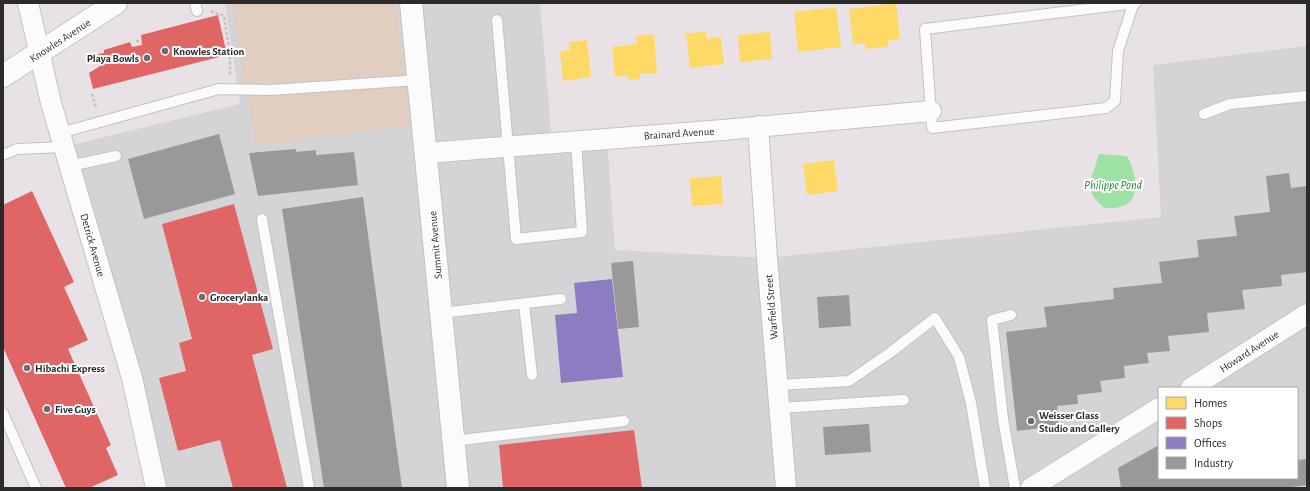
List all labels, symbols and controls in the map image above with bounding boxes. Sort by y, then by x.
street label: Knowles Avenue [28,17,93,64]
marker: Knowles Station [160,46,170,56]
place label: Knowles Station [173,46,245,57]
place label: Playa Bowls [87,53,139,64]
marker: Playa Bowls [142,53,152,63]
street label: Brainard Avenue [643,126,715,141]
water label: Philippe Pond [1084,179,1143,192]
street label: Summit Avenue [427,210,444,279]
street label: Detrick Avenue [78,212,107,278]
street label: Warfield Street [763,274,780,340]
marker: Grocerylanka [197,292,207,302]
place label: Grocerylanka [210,292,269,303]
street label: Howard Avenue [1218,328,1281,375]
marker: Hibachi Express [22,363,32,373]
place label: Hibachi Express [35,363,105,374]
legend [1158,387,1298,479]
text: Homes [1194,397,1227,409]
marker: Five Guys [42,404,52,414]
place label: Five Guys [55,404,96,415]
place label: Weisser Glass Studio and Gallery [1039,410,1120,434]
marker: Weisser Glass Studio and Gallery [1026,416,1036,426]
text: Shops [1194,417,1222,429]
text: Offices [1194,437,1227,449]
text: Industry [1194,457,1233,470]

